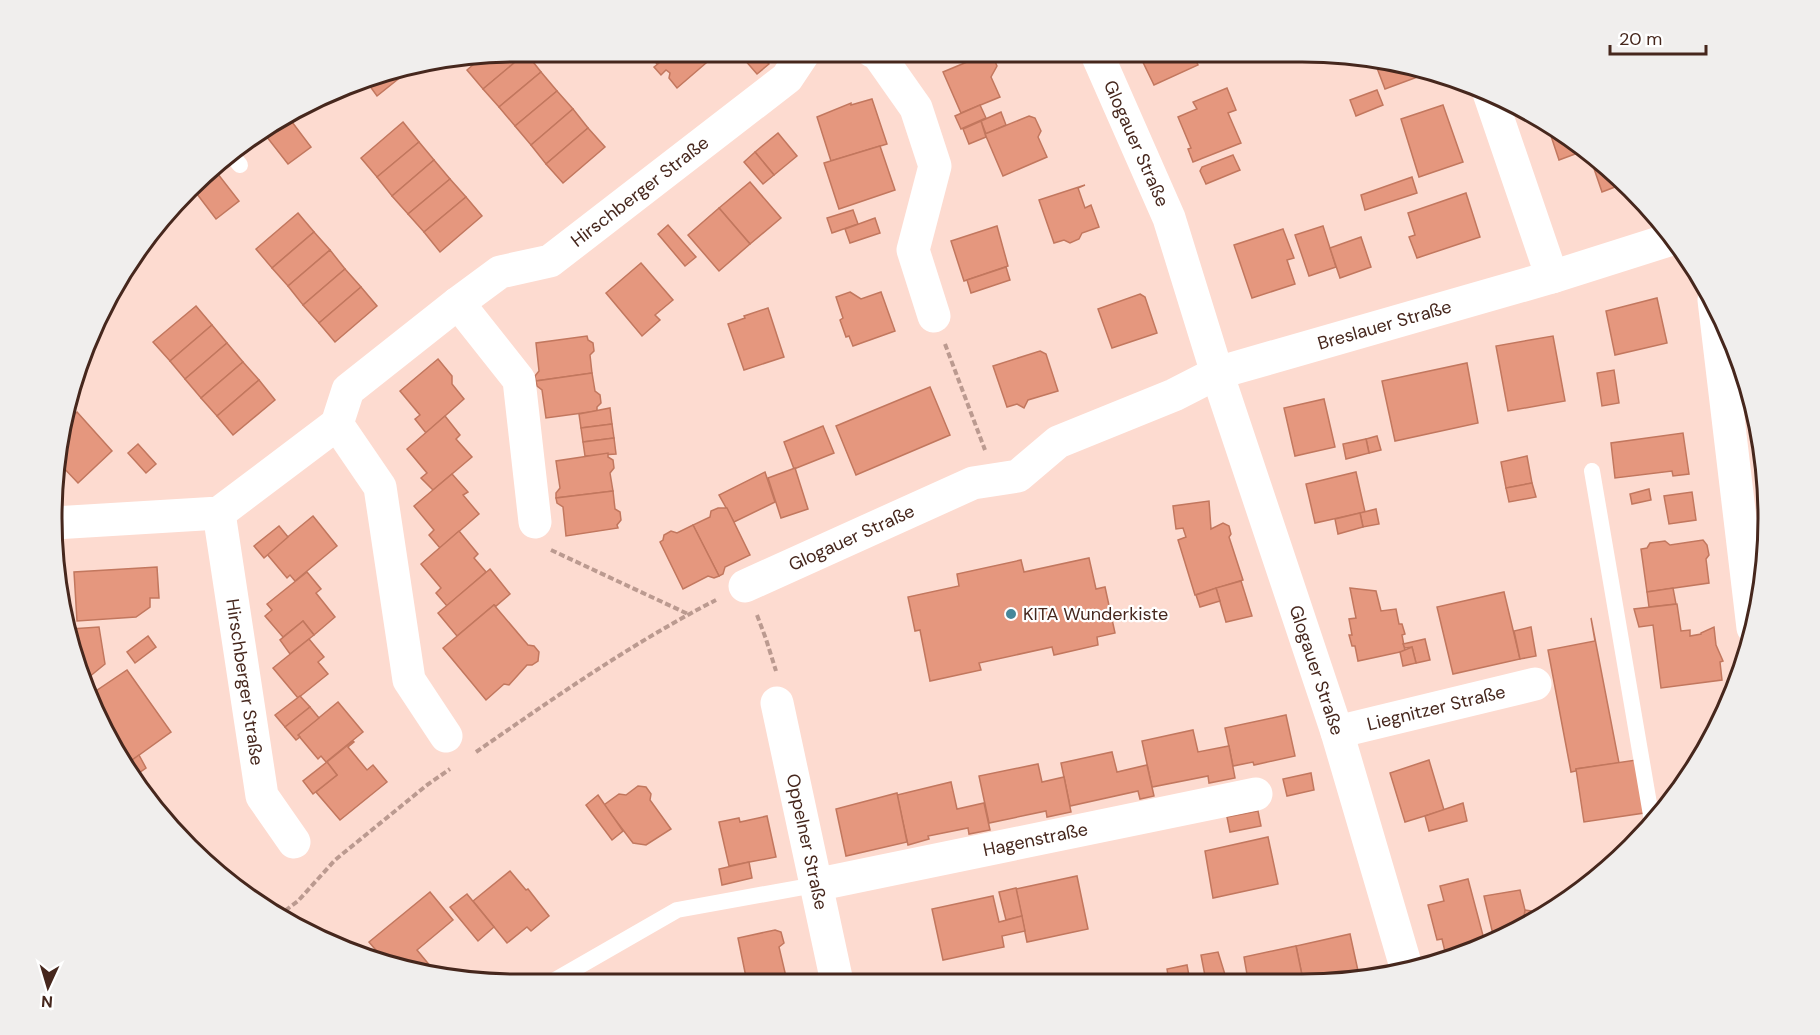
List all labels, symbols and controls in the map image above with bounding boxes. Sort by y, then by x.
scale bar [1610,18,1706,56]
text: 20 m [1619,27,1662,51]
street label: Glogauer Straße [1098,77,1175,210]
street label: Hirschberger Straße [566,131,714,253]
street label: Breslauer Straße [1315,294,1454,356]
street label: Glogauer Straße [785,499,918,577]
street label: Hirschberger Straße [220,597,269,767]
place label: KITA Wunderkiste [1023,602,1168,626]
street label: Glogauer Straße [1283,602,1349,738]
marker: KITA Wunderkiste [1004,607,1018,621]
street label: Liegnitzer Straße [1364,680,1508,736]
street label: Oppelner Straße [781,772,833,912]
street label: Hagenstraße [981,817,1090,862]
north arrow [18,957,78,1017]
text: N [40,991,54,1012]

